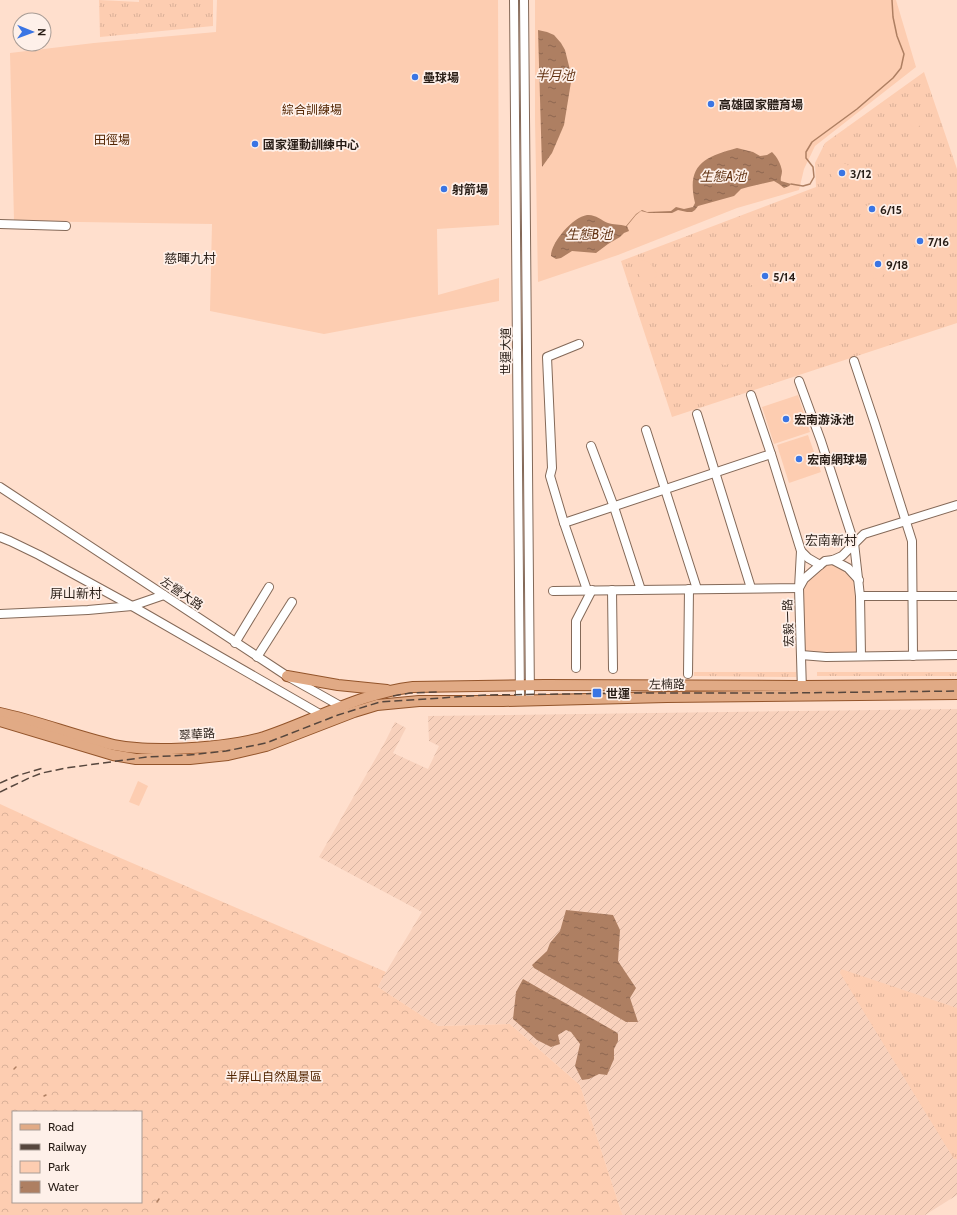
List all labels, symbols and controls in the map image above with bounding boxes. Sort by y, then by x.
north arrow [12,12,52,52]
text: N [35,28,49,36]
water label: 半月池 [535,67,576,83]
place label: 壘球場 [423,70,459,85]
marker: 壘球場 [410,72,420,82]
place label: 高雄國家體育場 [719,97,803,112]
marker: 高雄國家體育場 [706,99,716,109]
park label: 綜合訓練場 [282,102,342,117]
park label: 田徑場 [94,132,130,147]
place label: 國家運動訓練中心 [263,137,359,152]
marker: 國家運動訓練中心 [250,139,260,149]
place label: 3/12 [850,166,872,181]
water label: 生態A池 [700,168,748,184]
marker: 3/12 [837,168,847,178]
place label: 射箭場 [452,182,488,197]
marker: 射箭場 [439,184,449,194]
place label: 6/15 [880,202,902,217]
marker: 6/15 [867,204,877,214]
water label: 生態B池 [566,226,614,242]
place label: 7/16 [928,234,949,249]
marker: 7/16 [915,236,925,246]
district label: 慈暉九村 [164,250,216,266]
place label: 9/18 [886,257,908,272]
marker: 9/18 [873,259,883,269]
place label: 5/14 [773,269,796,284]
marker: 5/14 [760,271,770,281]
street label: 世運大道 [498,327,513,375]
place label: 宏南游泳池 [794,412,854,427]
marker: 宏南游泳池 [781,414,791,424]
place label: 宏南網球場 [807,452,867,467]
marker: 宏南網球場 [794,454,804,464]
district label: 宏南新村 [805,532,857,548]
street label: 左營大路 [158,573,206,613]
district label: 屏山新村 [50,585,102,601]
street label: 宏毅一路 [780,599,796,647]
street label: 左楠路 [649,676,685,692]
place label: 世運 [606,686,630,701]
marker: 世運 [591,687,603,699]
street label: 翠華路 [179,725,215,743]
park label: 半屏山自然風景區 [226,1069,322,1084]
legend [12,1111,142,1203]
text: Road [48,1119,74,1134]
text: Railway [48,1139,86,1154]
text: Park [48,1159,70,1174]
text: Water [48,1179,79,1194]

